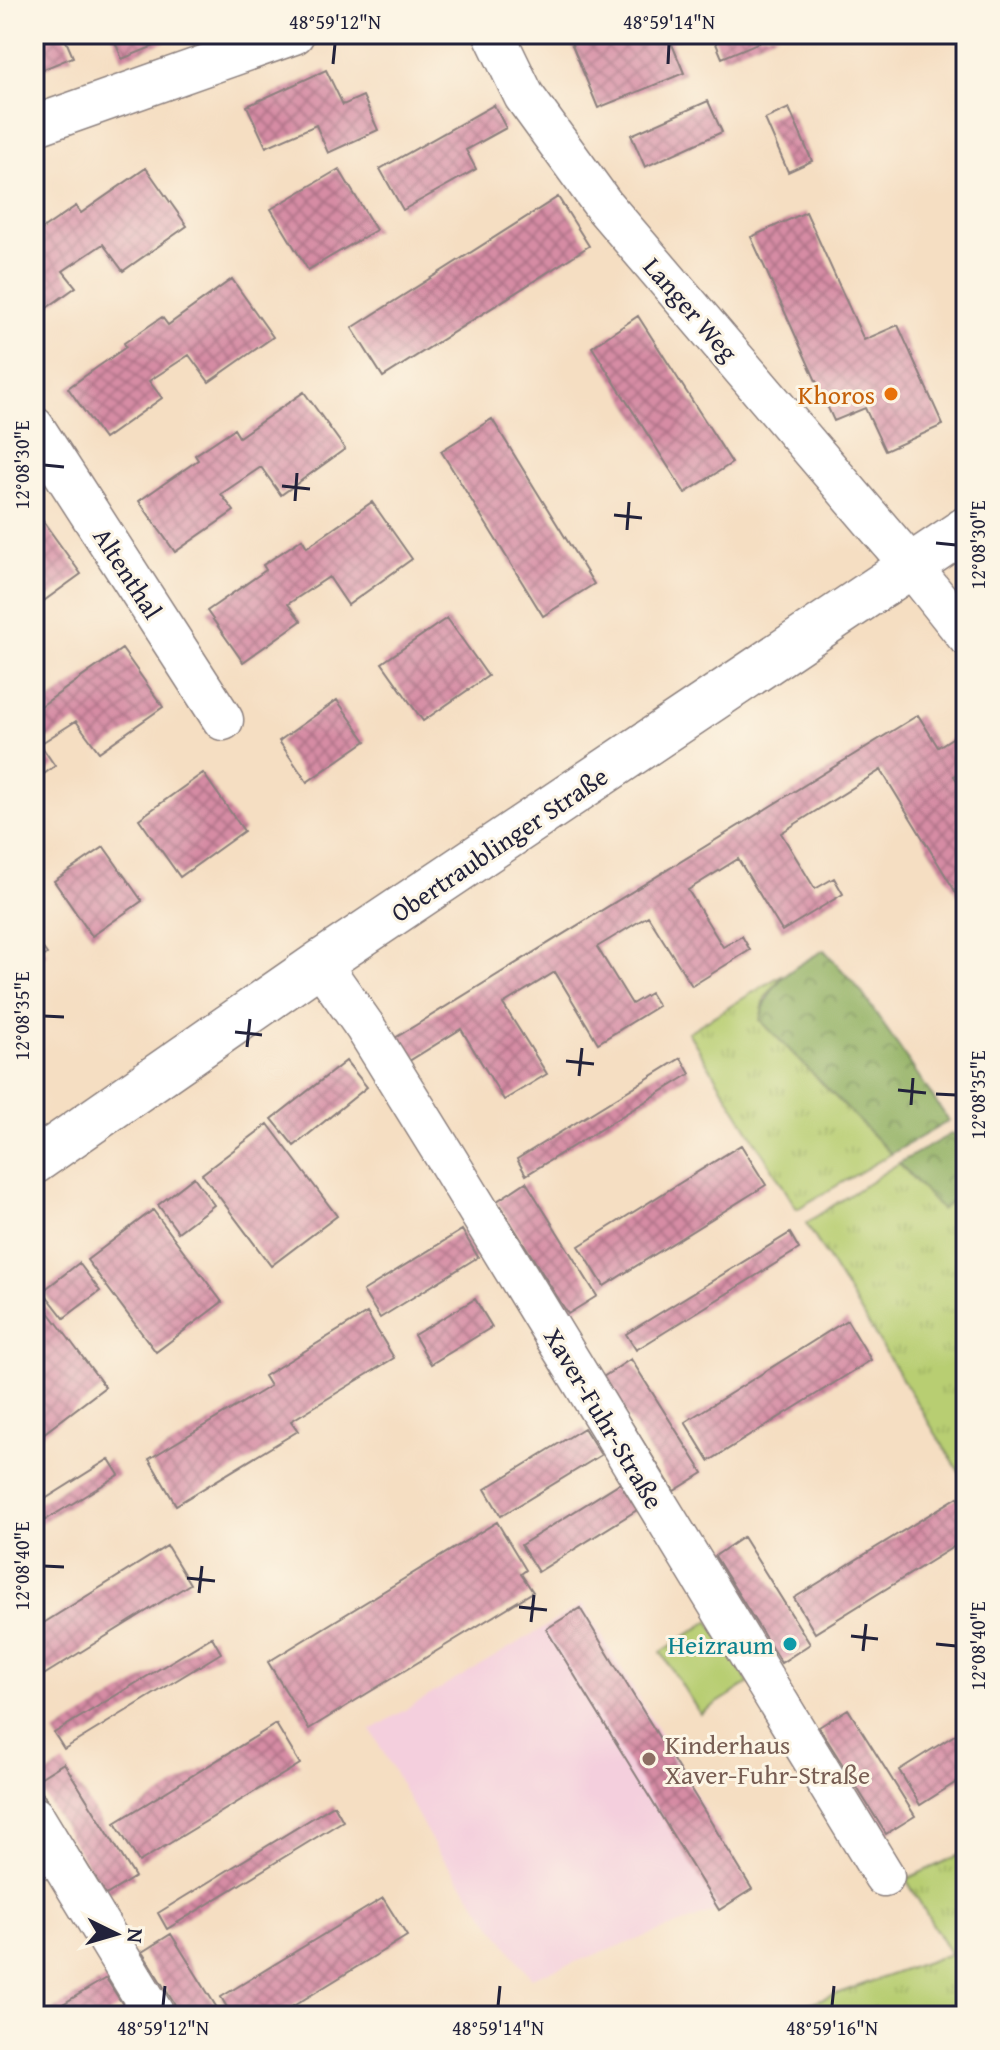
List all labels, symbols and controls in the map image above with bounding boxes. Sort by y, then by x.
text: 48°59'12"N [289,7,381,36]
text: 48°59'14"N [623,7,715,36]
street label: Langer Weg [635,248,748,370]
place label: Khoros [798,375,875,414]
marker: Khoros [882,385,900,403]
text: 12°08'30"E [7,421,36,509]
text: 12°08'30"E [963,501,992,589]
street label: Altenthal [84,519,172,627]
street label: Obertraublinger Straße [383,757,615,931]
text: 12°08'35"E [7,972,36,1060]
text: 12°08'35"E [963,1051,992,1139]
street label: Xaver-Fuhr-Straße [534,1320,674,1516]
text: 12°08'40"E [7,1522,36,1610]
text: 12°08'40"E [963,1602,992,1690]
place label: Heizraum [668,1625,774,1664]
marker: Heizraum [781,1635,799,1653]
place label: Kinderhaus Xaver-Fuhr-Straße [665,1725,870,1794]
marker: Kinderhaus Xaver-Fuhr-Straße [640,1750,658,1768]
north arrow [76,1894,156,1974]
text: N [119,1927,153,1945]
text: 48°59'12"N [117,2013,209,2042]
text: 48°59'14"N [452,2013,544,2042]
text: 48°59'16"N [786,2013,878,2042]

